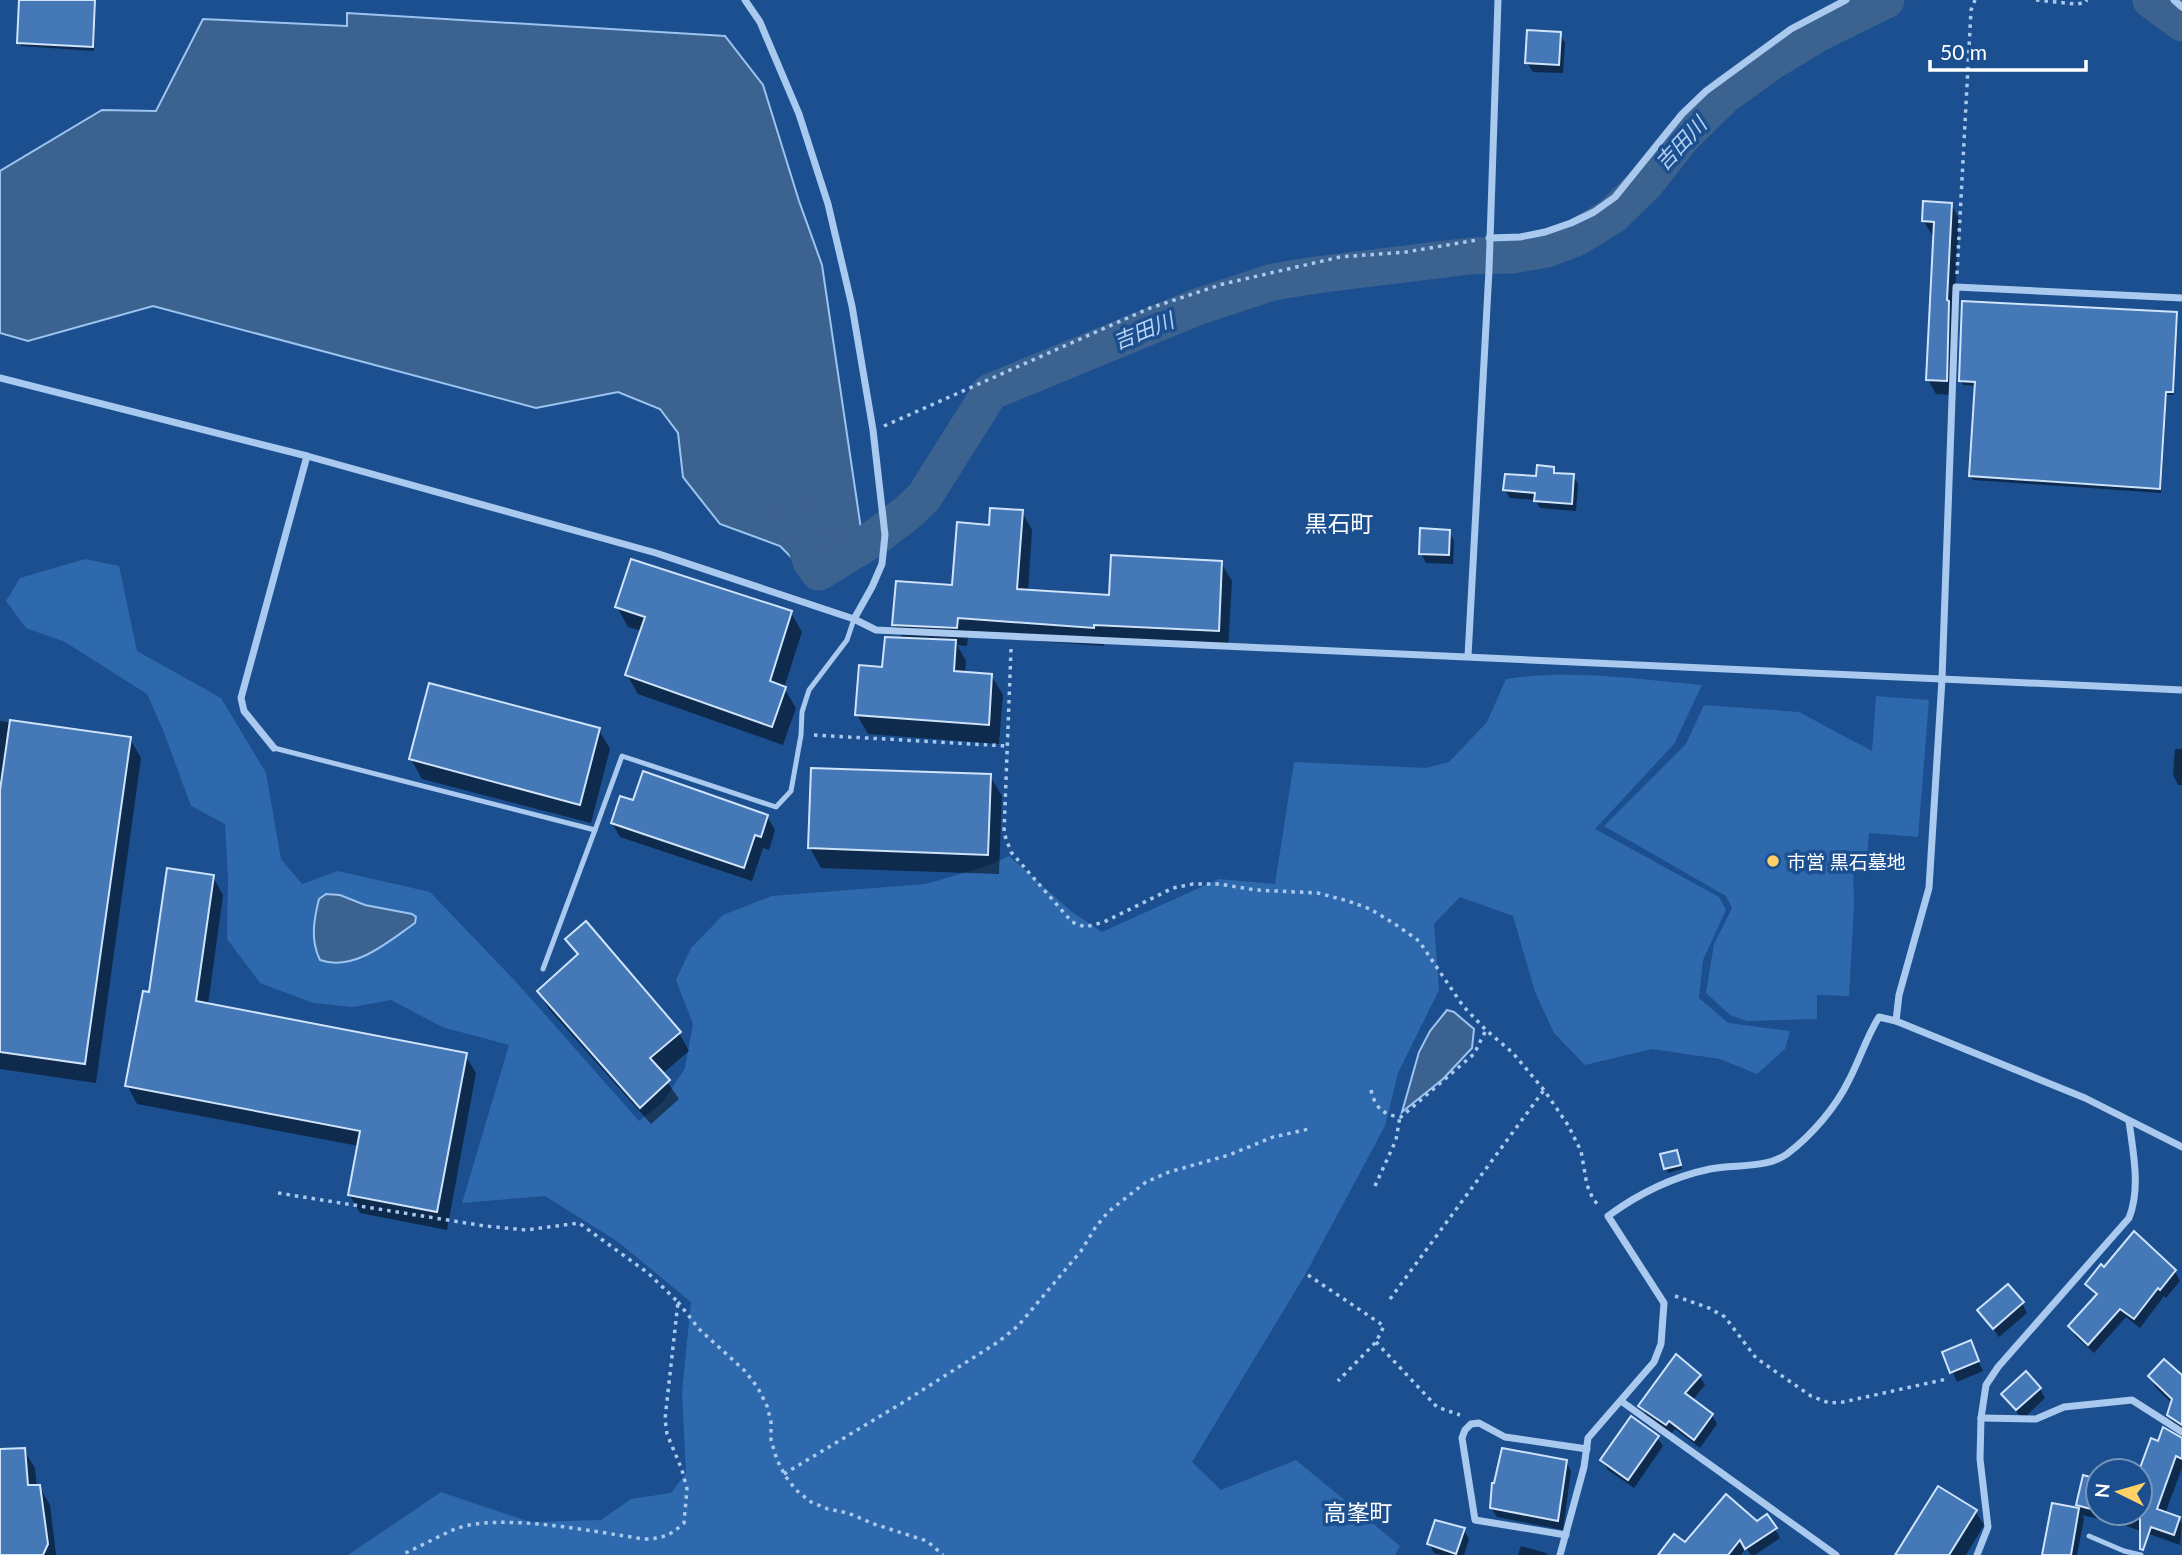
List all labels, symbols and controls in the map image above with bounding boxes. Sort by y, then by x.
scale bar [1930,28,2086,72]
text: 50 m [1940,39,1987,64]
water label: 吉田川 [1649,110,1712,175]
water label: 吉田川 [1109,306,1179,353]
district label: 黒石町 [1305,509,1374,537]
place label: 市営 黒石墓地 [1787,850,1906,873]
marker: 市営 黒石墓地 [1765,853,1781,869]
north arrow [2084,1457,2154,1527]
text: N [2089,1482,2114,1499]
district label: 高峯町 [1324,1498,1393,1526]

